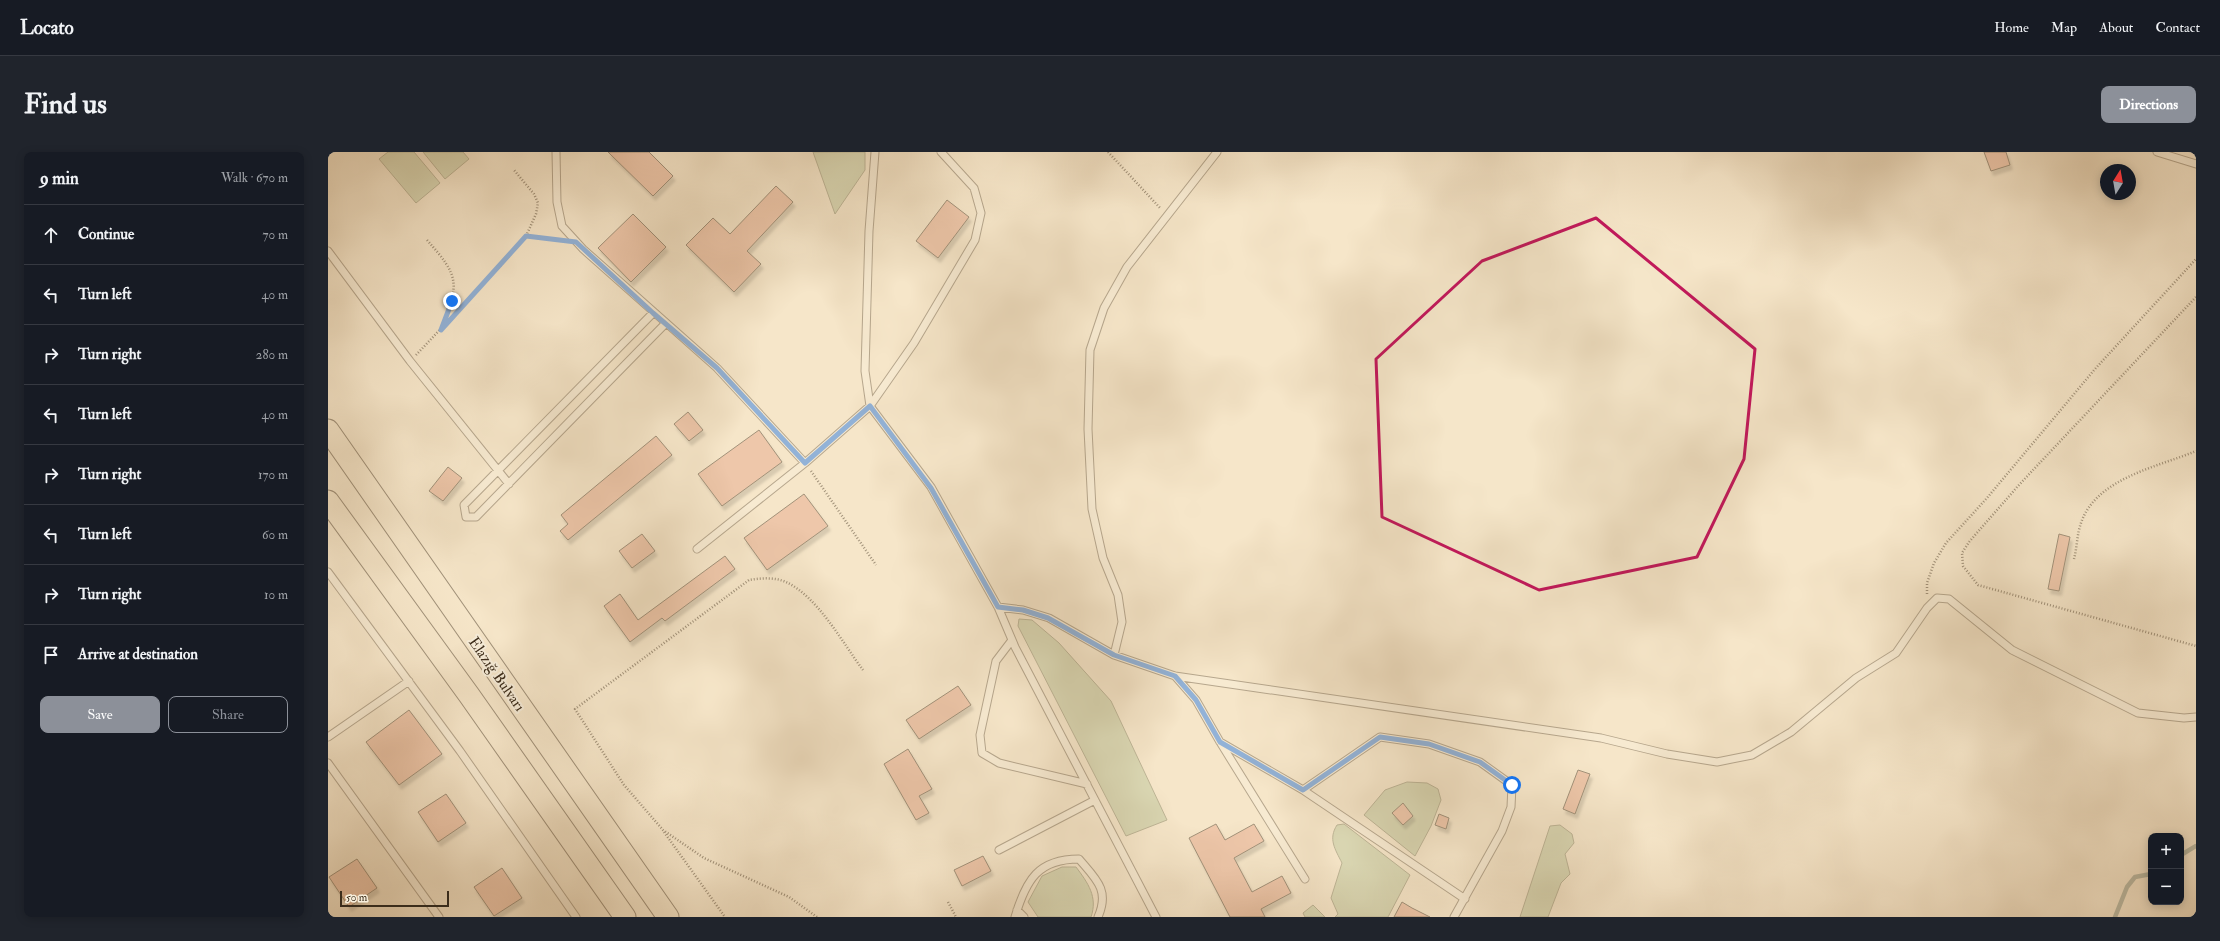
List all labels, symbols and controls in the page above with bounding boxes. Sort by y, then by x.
text: Locato [20,16,74,40]
text: Home [1994,19,2029,36]
text: Map [2051,19,2077,36]
text: About [2099,19,2133,36]
text: Contact [2155,19,2200,36]
button: Directions [2101,86,2196,123]
text: Find us [24,87,107,122]
north arrow [2100,164,2136,200]
text: 9 min [40,168,79,189]
text: Walk · 670 m [221,170,288,186]
icon: ahead [40,224,62,246]
text: Continue [78,225,134,244]
text: 70 m [263,227,288,243]
icon: left [40,284,62,306]
text: Turn left [78,285,132,304]
text: 40 m [262,287,288,303]
route end [443,292,461,310]
icon: right [40,344,62,366]
text: Turn right [78,345,141,364]
text: 280 m [256,347,288,363]
icon: left [40,404,62,426]
text: Turn left [78,405,132,424]
text: 40 m [262,407,288,423]
icon: right [40,464,62,486]
text: Turn right [78,465,141,484]
text: 170 m [258,467,288,483]
icon: left [40,524,62,546]
text: Turn left [78,525,132,544]
text: 60 m [262,527,288,543]
icon: right [40,584,62,606]
text: Turn right [78,585,141,604]
text: 10 m [264,587,288,603]
street label: Elazığ Bulvarı [464,634,529,715]
icon: arrive [40,644,62,666]
text: Arrive at destination [78,645,198,664]
button: Save [40,696,160,733]
button: Share [168,696,288,733]
route start [1503,776,1521,794]
map controls [2148,833,2184,905]
button: + [2148,833,2184,869]
button: − [2148,869,2184,905]
scale bar [340,889,449,908]
text: 50 m [346,891,367,904]

